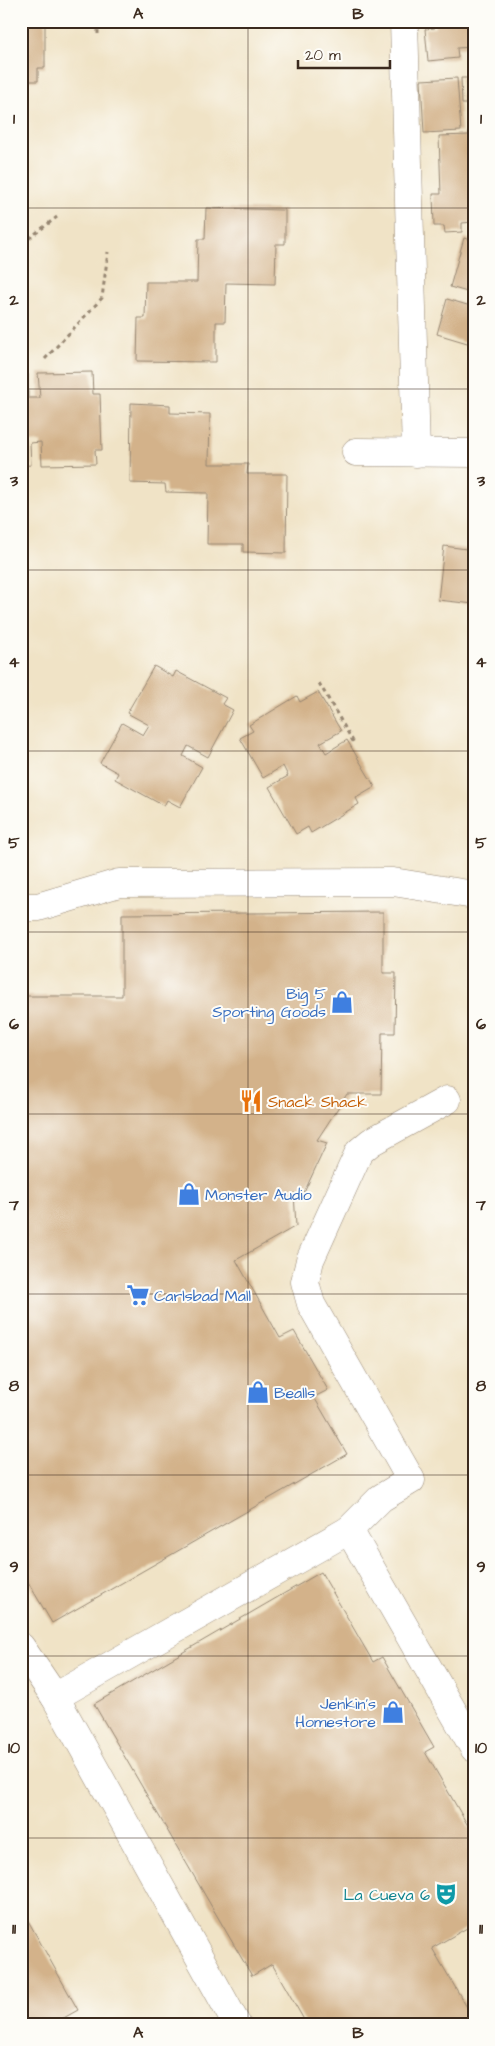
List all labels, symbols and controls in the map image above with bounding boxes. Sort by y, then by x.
text: A [133,3,144,25]
text: B [352,3,364,25]
scale bar [298,38,390,70]
text: 20 m [305,45,341,66]
text: 1 [13,108,16,130]
text: 1 [480,108,483,130]
text: 2 [8,289,19,311]
text: 2 [475,289,486,311]
text: 3 [9,470,19,492]
text: 3 [476,470,486,492]
text: 4 [9,651,20,673]
text: 4 [476,651,487,673]
text: 5 [8,832,20,854]
text: 5 [475,832,487,854]
place label: Big 5 Sporting Goods [212,983,327,1024]
shop icon: Big 5 Sporting Goods [329,989,355,1015]
text: 6 [9,1013,19,1035]
text: 6 [476,1013,486,1035]
restaurant icon: Snack Shack [238,1088,264,1114]
place label: Snack Shack [268,1091,367,1113]
shop icon: Monster Audio [176,1181,202,1207]
place label: Monster Audio [205,1184,312,1206]
text: 7 [8,1194,19,1216]
text: 7 [475,1194,486,1216]
supermarket icon: Carlsbad Mall [125,1282,151,1308]
place label: Carlsbad Mall [154,1285,251,1307]
text: 8 [9,1375,20,1397]
text: 8 [476,1375,487,1397]
shop icon: Bealls [245,1379,271,1405]
place label: Bealls [274,1382,315,1404]
text: 9 [9,1556,19,1578]
text: 9 [476,1556,486,1578]
place label: Jenkin's Homestore [295,1693,376,1733]
shop icon: Jenkin's Homestore [380,1699,406,1725]
text: 10 [8,1737,20,1759]
text: 10 [475,1737,487,1759]
theatre icon: La Cueva 6 [433,1881,459,1907]
place label: La Cueva 6 [343,1884,430,1906]
text: 11 [12,1918,17,1940]
text: 11 [479,1918,484,1940]
text: A [133,2022,144,2044]
text: B [352,2022,364,2044]

